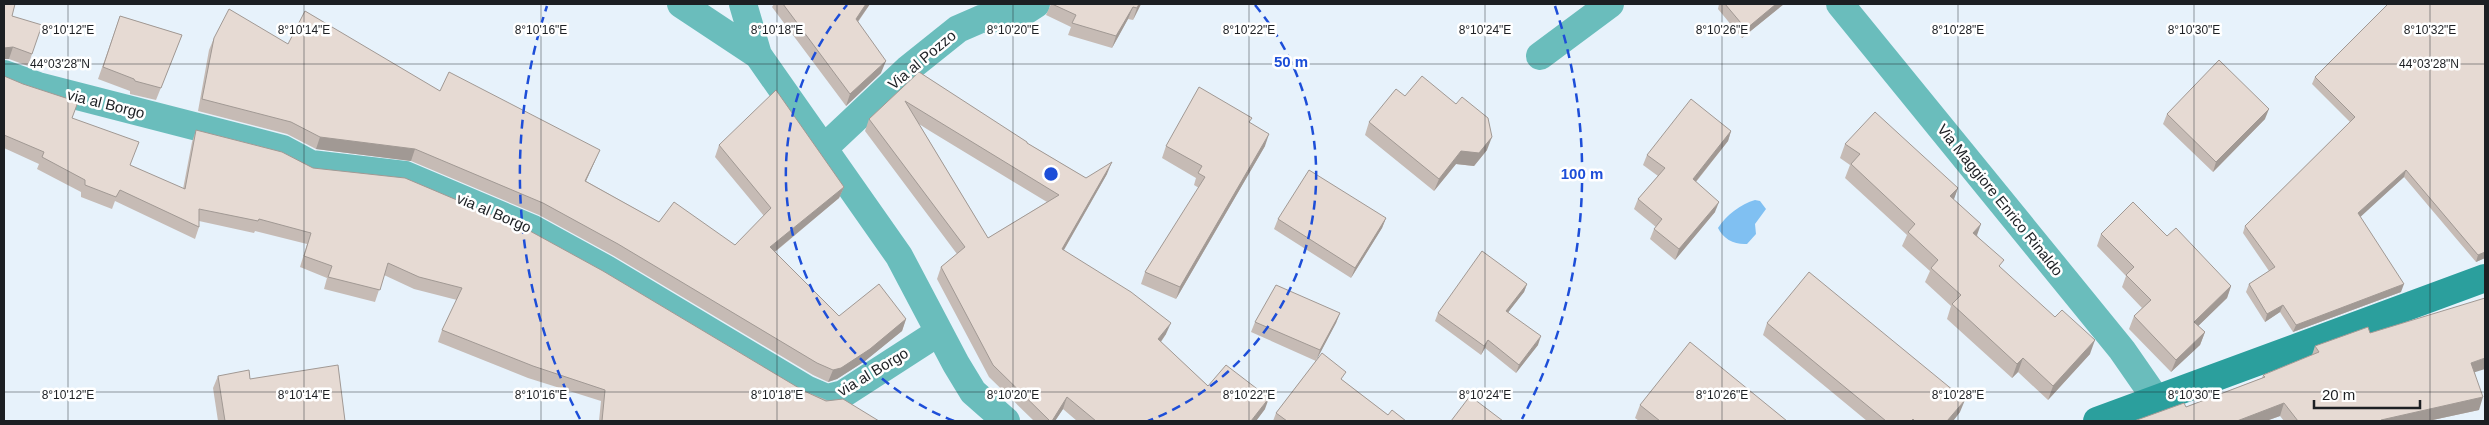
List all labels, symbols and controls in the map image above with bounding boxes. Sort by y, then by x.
text: 8°10'12"E [42,23,94,37]
text: 8°10'14"E [278,23,330,37]
text: 8°10'16"E [515,23,567,37]
text: 8°10'18"E [751,23,803,37]
text: 8°10'20"E [987,23,1039,37]
text: 8°10'22"E [1223,23,1275,37]
text: 8°10'24"E [1459,23,1511,37]
text: 8°10'26"E [1696,23,1748,37]
text: 8°10'28"E [1932,23,1984,37]
text: 8°10'30"E [2168,23,2220,37]
text: 8°10'32"E [2404,23,2456,37]
street label: Via al Pozzo [884,26,959,93]
text: 50 m [1274,53,1308,70]
text: 44°03'28"N [30,57,90,71]
text: 44°03'28"N [2399,57,2459,71]
street label: via al Borgo [66,86,147,121]
street label: Via Maggiore Enrico Rinaldo [1934,121,2067,279]
centre of rings [1042,165,1060,183]
text: 100 m [1561,165,1603,182]
street label: via al Borgo [454,189,534,236]
street label: via al Borgo [834,344,911,399]
scale bar [2314,378,2420,410]
text: 20 m [2322,386,2355,403]
text: 8°10'12"E [42,388,94,402]
text: 8°10'14"E [278,388,330,402]
text: 8°10'16"E [515,388,567,402]
text: 8°10'18"E [751,388,803,402]
text: 8°10'20"E [987,388,1039,402]
text: 8°10'22"E [1223,388,1275,402]
text: 8°10'24"E [1459,388,1511,402]
text: 8°10'26"E [1696,388,1748,402]
text: 8°10'28"E [1932,388,1984,402]
text: 8°10'30"E [2168,388,2220,402]

